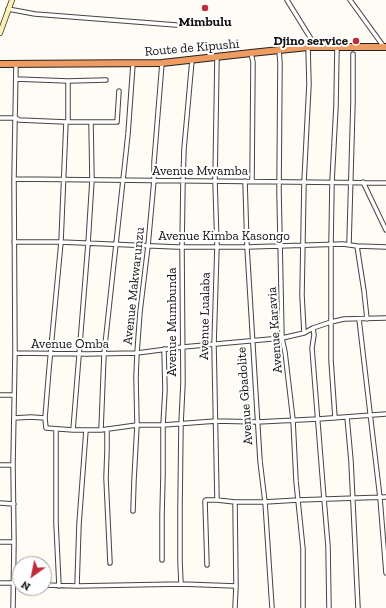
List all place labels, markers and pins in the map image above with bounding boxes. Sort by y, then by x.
marker: Mimbulu [200,3,210,13]
place label: Mimbulu [179,14,231,30]
place label: Djino service [274,33,348,49]
marker: Djino service [351,36,361,46]

